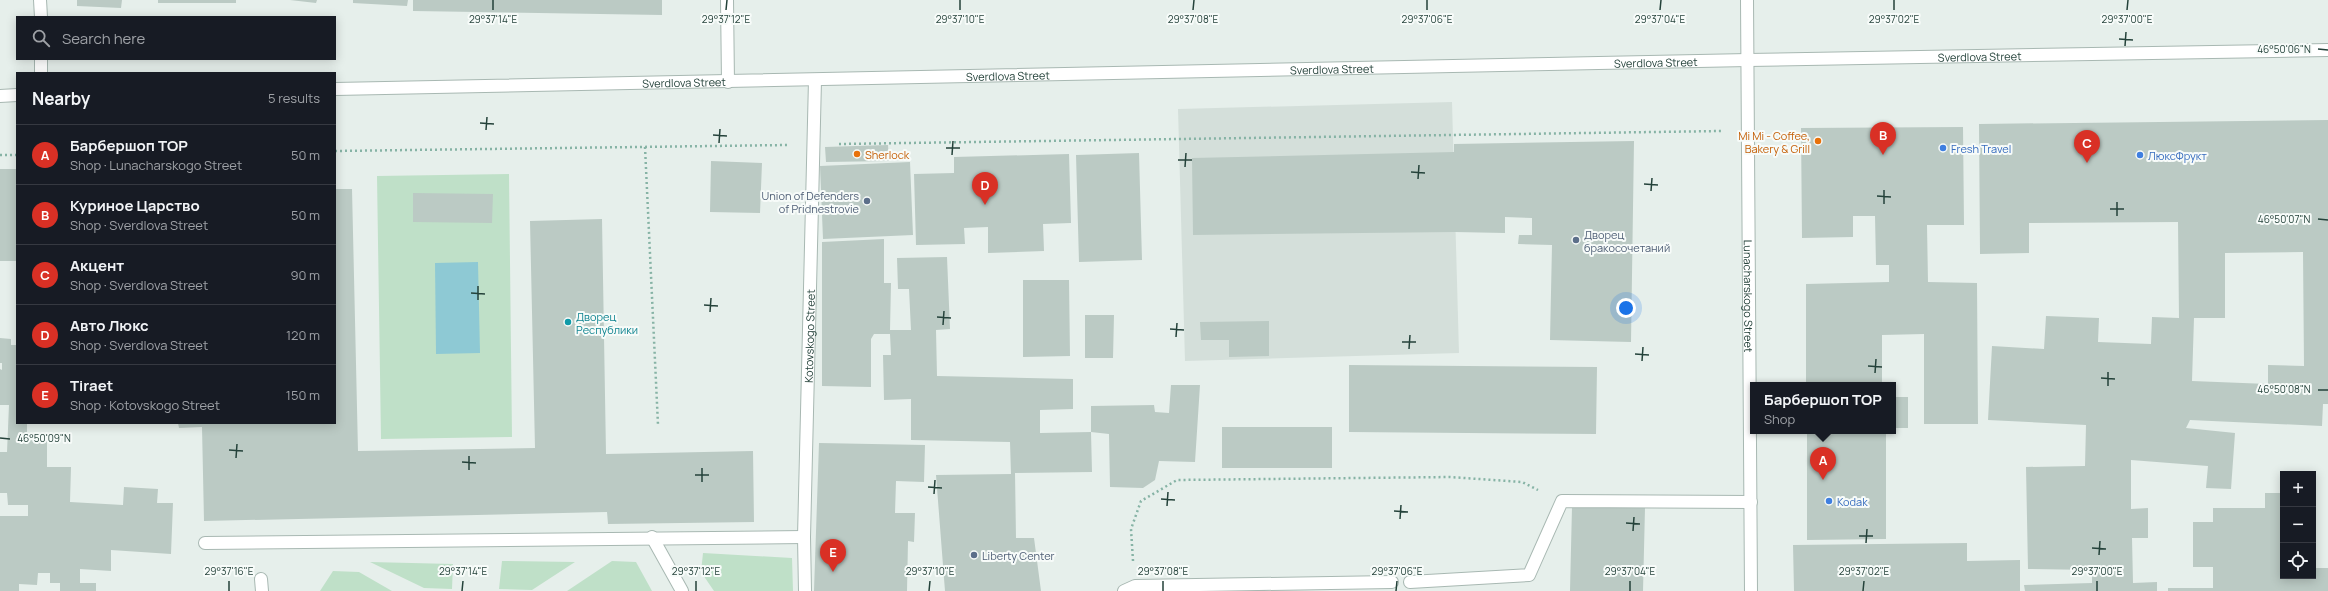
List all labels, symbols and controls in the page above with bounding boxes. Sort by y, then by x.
text: 29°37'14"E [469,12,517,26]
text: 29°37'12"E [702,12,750,26]
text: 29°37'10"E [936,12,985,26]
text: 29°37'08"E [1168,12,1219,26]
text: 29°37'06"E [1401,12,1453,26]
text: 29°37'04"E [1635,12,1686,26]
text: 29°37'02"E [1869,12,1920,26]
text: 29°37'00"E [2102,12,2153,26]
search box [16,16,336,60]
icon: search [30,27,52,49]
text: Search here [62,28,145,49]
text: 46°50'06"N [2257,42,2311,56]
street label: Sverdlova Street [1938,48,2022,64]
street label: Sverdlova Street [1614,54,1698,70]
street label: Sverdlova Street [1290,60,1374,77]
street label: Sverdlova Street [966,67,1050,84]
street label: Sverdlova Street [642,73,726,90]
text: Nearby [32,87,90,110]
text: 5 results [268,89,320,107]
pin: B [1870,122,1896,155]
place label: Mi Mi - Coffee, Bakery & Grill [1738,128,1810,156]
pin: C [2074,130,2100,163]
text: Барбершоп ТОР [70,135,188,156]
marker: Mi Mi - Coffee, Bakery & Grill [1813,136,1823,146]
place label: Fresh Travel [1951,141,2011,156]
marker: Fresh Travel [1938,143,1948,153]
text: A [41,146,49,164]
text: 50 m [291,146,320,164]
place label: Sherlock [865,147,910,162]
place label: ЛюксФрукт [2148,148,2207,163]
marker: Sherlock [852,149,862,159]
marker: ЛюксФрукт [2135,150,2145,160]
text: Shop · Lunacharskogo Street [70,156,242,174]
pin: D [972,172,998,205]
place label: Union of Defenders of Pridnestrovie [762,188,860,216]
text: Куриное Царство [70,195,200,216]
marker: Union of Defenders of Pridnestrovie [862,196,872,206]
text: B [41,206,49,224]
text: 50 m [291,206,320,224]
text: 46°50'07"N [2258,212,2310,226]
text: Shop · Sverdlova Street [70,216,208,234]
place label: Дворец бракосочетаний [1584,227,1670,255]
marker: Дворец бракосочетаний [1571,235,1581,245]
street label: Lunacharskogo Street [1741,240,1757,352]
text: Акцент [70,255,124,276]
text: C [40,266,50,284]
text: 90 m [290,266,320,284]
text: Shop · Sverdlova Street [70,276,208,294]
street label: Kotovskogo Street [800,289,817,383]
your location [1616,298,1636,318]
place label: Дворец Республики [576,309,638,337]
text: Авто Люкс [70,315,149,336]
marker: Дворец Республики [563,317,573,327]
text: D [40,326,50,344]
text: 120 m [286,326,320,344]
text: Shop · Sverdlova Street [70,336,208,354]
text: Tiraet [70,375,113,396]
popup [1750,382,1896,434]
text: 46°50'08"N [2257,382,2311,396]
text: E [41,386,49,404]
text: 150 m [286,386,320,404]
text: Барбершоп ТОР [1764,389,1882,410]
text: Shop · Kotovskogo Street [70,396,220,414]
text: Shop [1764,410,1795,428]
text: 46°50'09"N [17,431,71,445]
pin: A [1810,447,1836,480]
map controls [2280,471,2316,579]
button: + [2280,471,2316,507]
place label: Kodak [1837,494,1868,509]
marker: Kodak [1824,496,1834,506]
button: − [2280,507,2316,543]
pin: E [820,539,846,572]
button: locate [2280,543,2316,579]
place label: Liberty Center [982,548,1055,563]
marker: Liberty Center [969,550,979,560]
text: 29°37'16"E [205,564,254,578]
text: 29°37'14"E [439,564,487,578]
text: 29°37'12"E [672,564,720,578]
text: 29°37'10"E [906,564,955,578]
text: 29°37'08"E [1138,564,1189,578]
text: 29°37'06"E [1371,564,1423,578]
text: 29°37'04"E [1605,564,1656,578]
text: 29°37'02"E [1839,564,1890,578]
text: 29°37'00"E [2072,564,2123,578]

